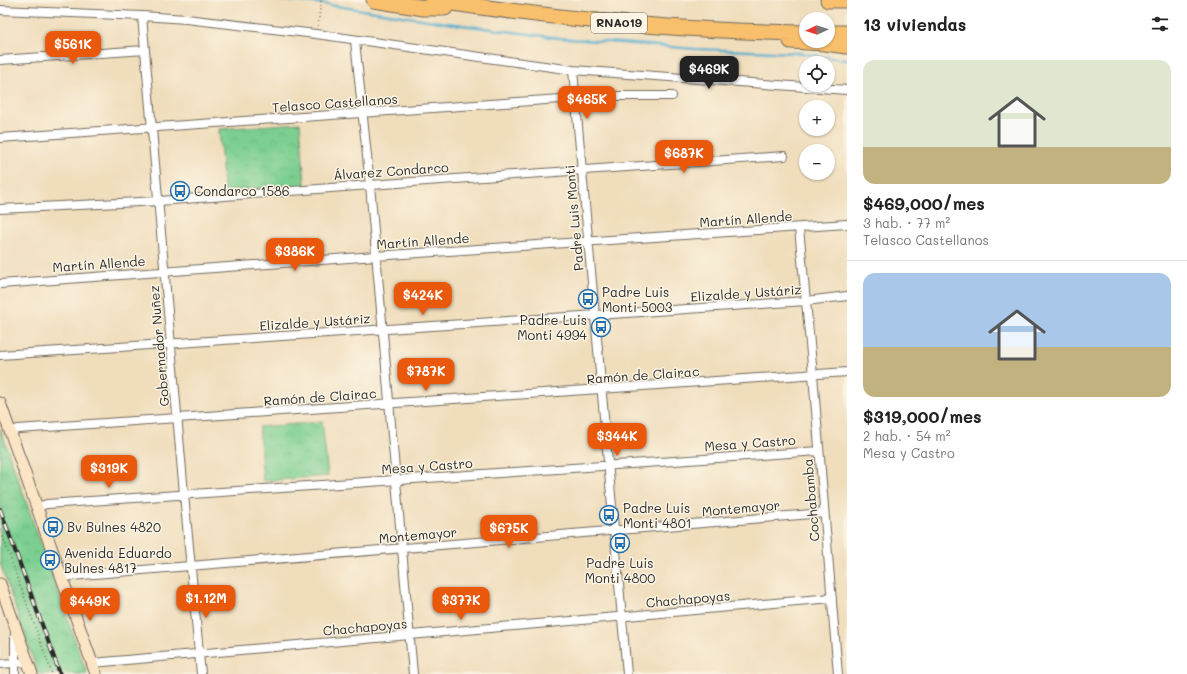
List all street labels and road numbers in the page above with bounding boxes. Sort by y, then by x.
road number: RNA019 [591,13,647,33]
street label: Telasco Castellanos [272,90,398,115]
street label: Álvarez Condarco [333,158,450,183]
street label: Padre Luis Monti [560,164,587,272]
street label: Martín Allende [699,207,793,230]
street label: Martín Allende [376,229,470,252]
street label: Martín Allende [52,252,146,275]
street label: Elizalde y Ustáriz [690,280,802,305]
street label: Gobernador Nuñez [145,285,172,407]
street label: Elizalde y Ustáriz [259,309,371,334]
street label: Ramón de Clairac [586,362,700,387]
street label: Ramón de Clairac [263,384,377,409]
street label: Mesa y Castro [704,431,797,454]
street label: Mesa y Castro [381,454,474,477]
street label: Cochabamba [798,458,823,542]
street label: Montemayor [701,496,781,519]
street label: Montemayor [378,523,458,546]
street label: Chachapoyas [645,586,731,611]
street label: Chachapoyas [322,614,408,639]

